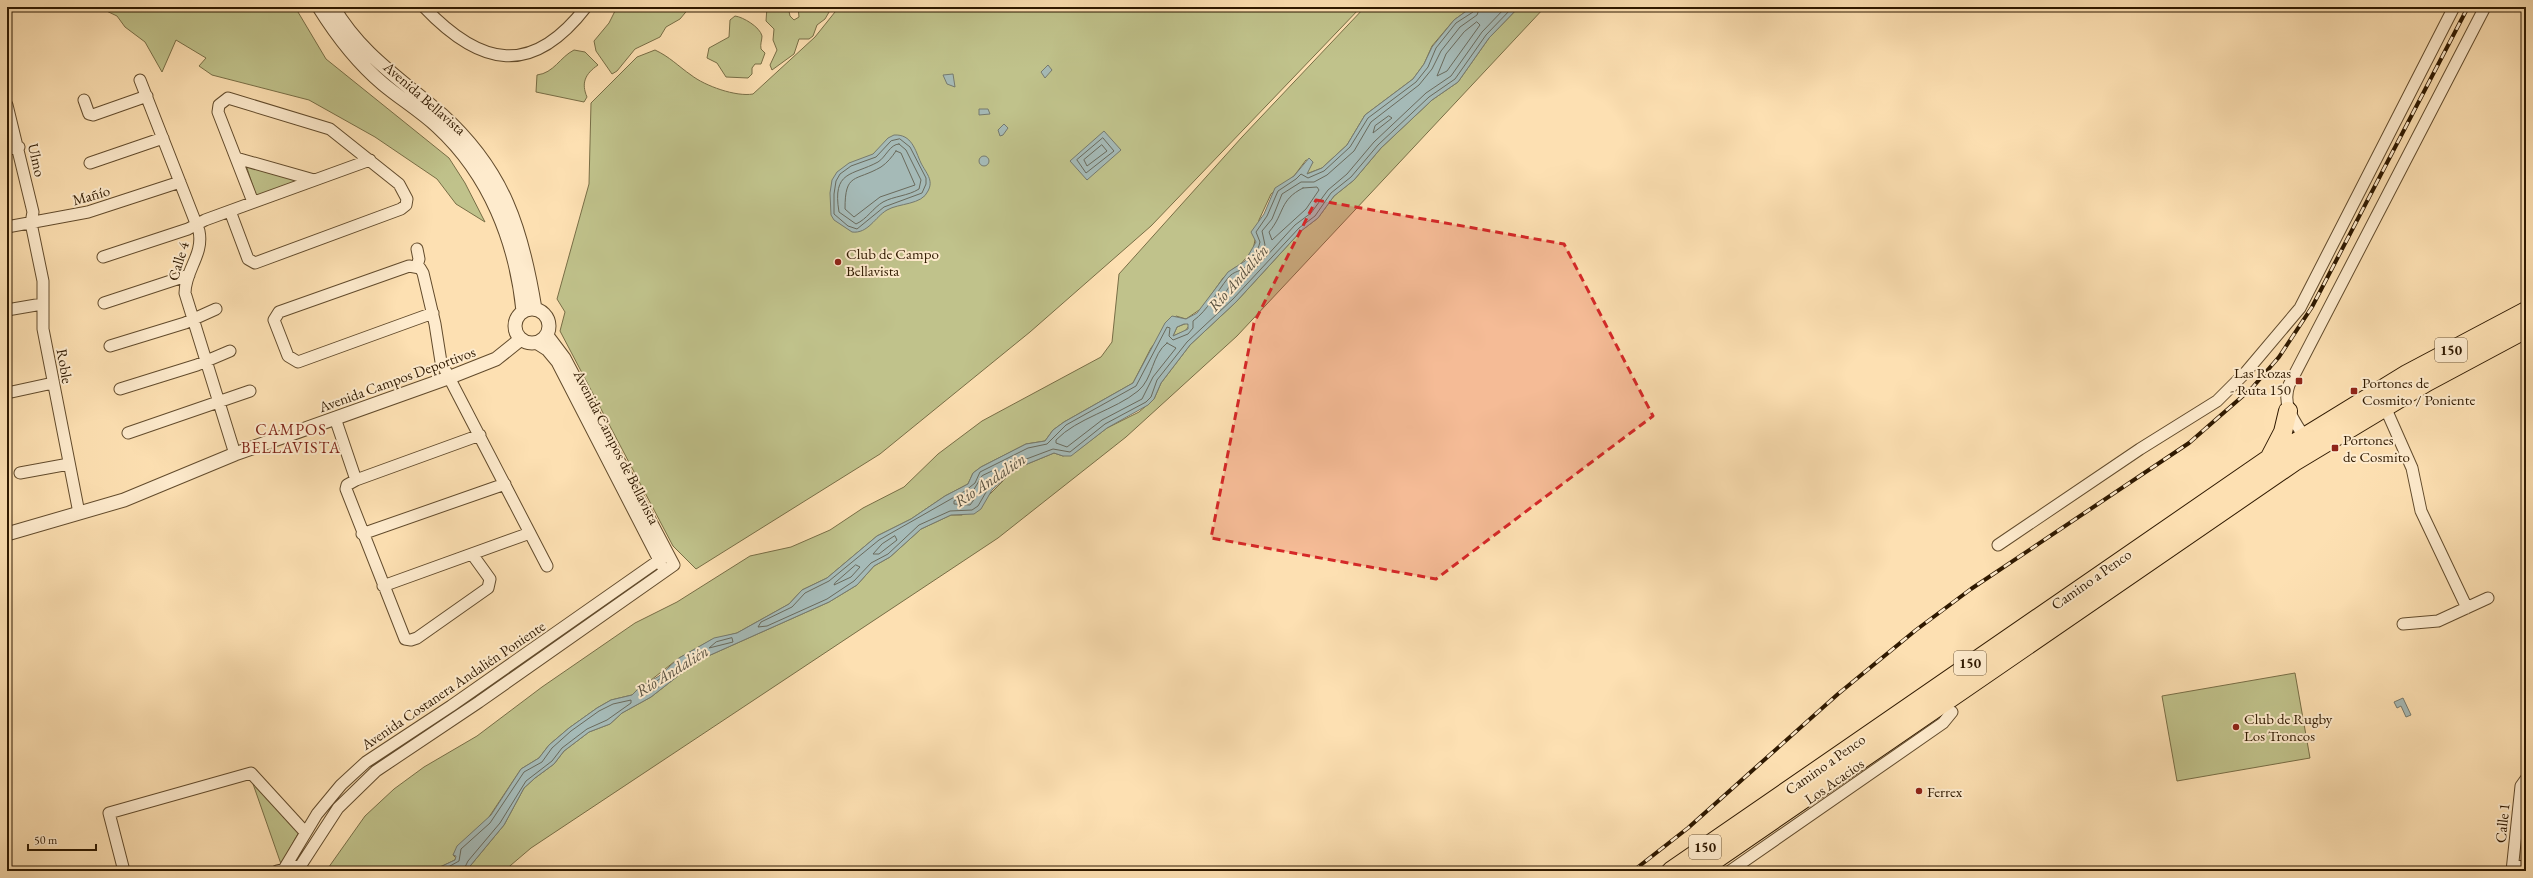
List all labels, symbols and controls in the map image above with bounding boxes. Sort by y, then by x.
street label: Avenida Bellavista [379,56,470,139]
street label: Ulmo [24,141,50,179]
street label: Mañío [70,181,112,209]
street label: Calle 4 [163,238,193,283]
water label: Río Andalién [1203,240,1273,316]
place label: Club de Campo Bellavista [846,244,939,280]
marker: Club de Campo Bellavista [833,257,843,267]
road number: 150 [2435,338,2467,362]
street label: Avenida Campos Deportivos [315,342,478,417]
street label: Roble [53,347,77,385]
place label: Las Rozas - Ruta 150 [2230,363,2291,399]
street label: Avenida Campos de Bellavista [569,366,664,527]
place label: Portones de Cosmito / Poniente [2362,373,2475,409]
marker: Las Rozas - Ruta 150 [2294,376,2304,386]
marker: Portones de Cosmito / Poniente [2349,386,2359,396]
district label: CAMPOS BELLAVISTA [241,419,341,458]
place label: Portones de Cosmito [2343,430,2410,466]
marker: Portones de Cosmito [2330,443,2340,453]
water label: Río Andalién [950,448,1030,512]
street label: Camino a Penco [2047,544,2135,614]
street label: Avenida Costanera Andalién Poniente [357,616,549,754]
water label: Río Andalién [632,640,712,702]
road number: 150 [1954,651,1986,675]
place label: Club de Rugby Los Troncos [2244,709,2333,745]
marker: Club de Rugby Los Troncos [2231,722,2241,732]
street label: Camino a Penco [1781,729,1869,799]
street label: Los Acacios [1801,754,1868,808]
place label: Ferrex [1927,782,1963,801]
marker: Ferrex [1914,786,1924,796]
street label: Calle 1 [2490,802,2514,844]
scale bar [28,826,96,852]
text: 50 m [34,832,58,848]
road number: 150 [1689,835,1721,859]

